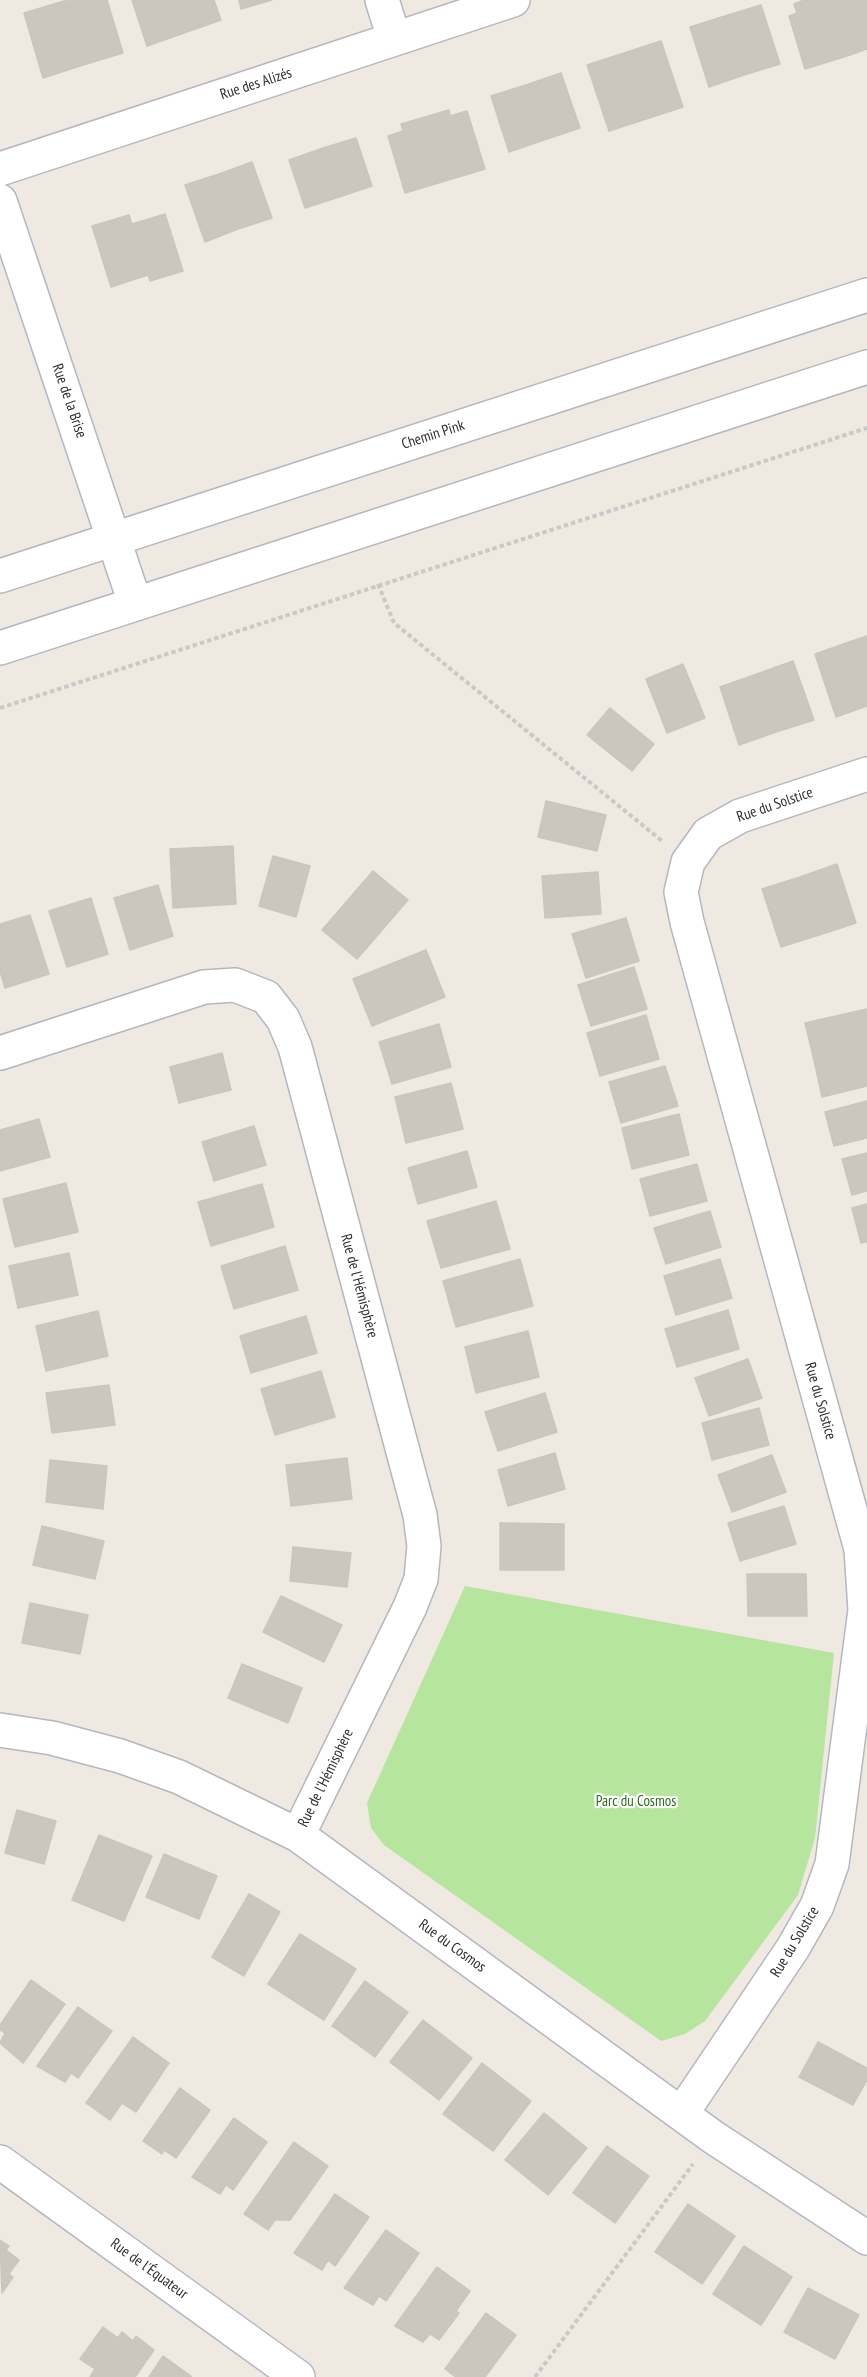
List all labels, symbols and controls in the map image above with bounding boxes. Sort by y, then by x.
street label: Rue des Alizés [218,64,294,104]
street label: Rue de la Brise [48,362,90,440]
street label: Chemin Pink [399,416,467,454]
street label: Rue du Solstice [735,784,815,826]
street label: Rue de l'Hémisphère [336,1232,382,1340]
street label: Rue du Solstice [800,1360,840,1442]
street label: Rue de l'Hémisphère [294,1726,358,1830]
park label: Parc du Cosmos [596,1793,676,1811]
street label: Rue du Solstice [767,1903,823,1981]
street label: Rue du Cosmos [415,1916,489,1976]
street label: Rue de l'Équateur [107,2235,191,2303]

